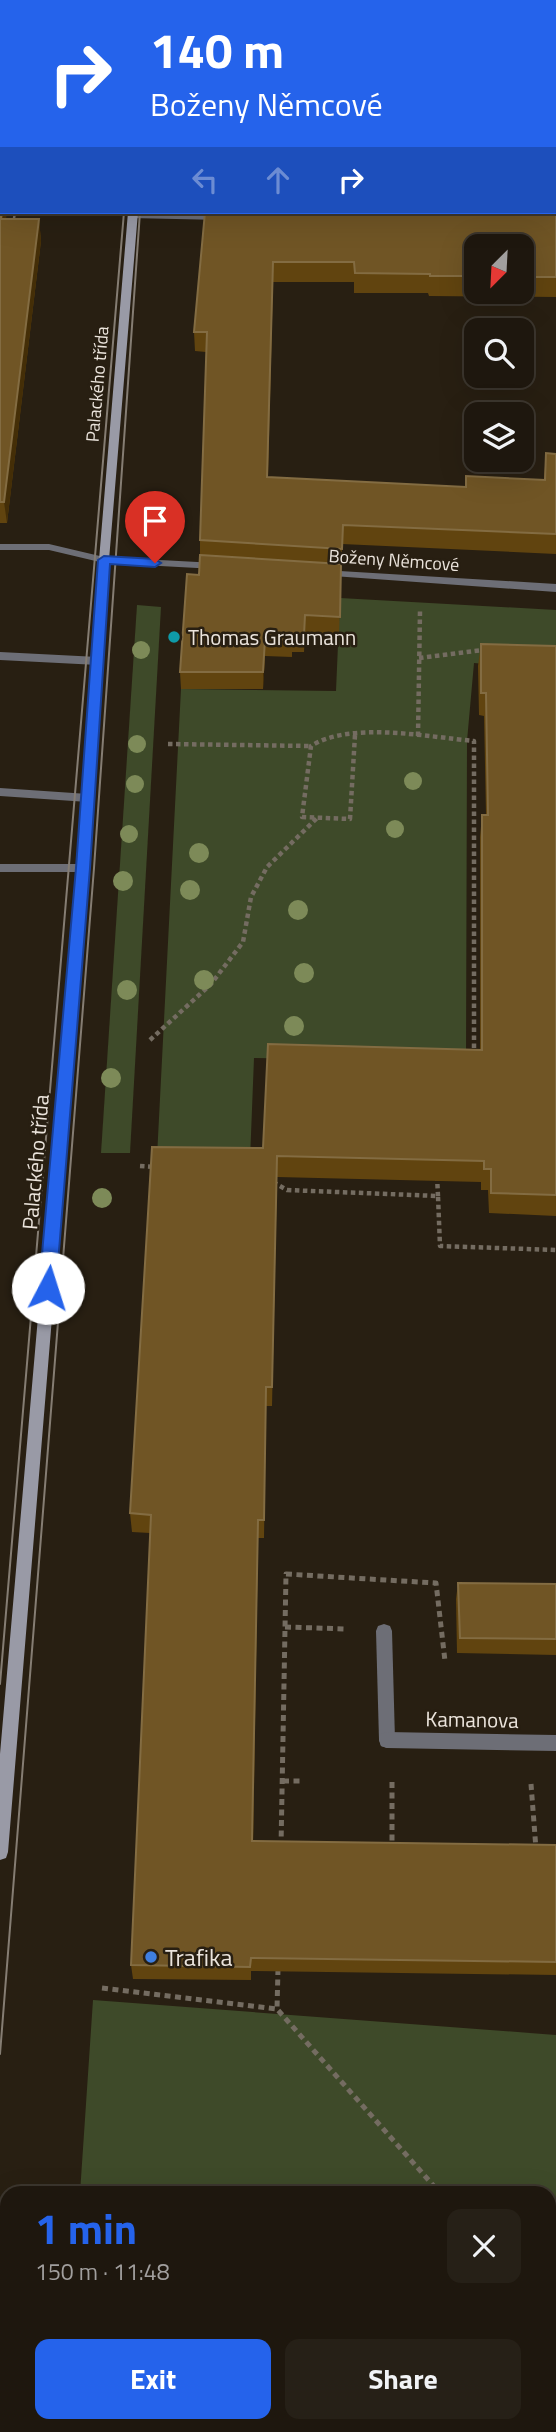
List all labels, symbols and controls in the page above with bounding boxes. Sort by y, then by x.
text: 140 m [150,12,284,87]
icon: right [35,28,126,119]
text: Boženy Němcové [150,80,383,128]
icon: left [186,161,224,199]
icon: ahead [259,161,297,199]
icon: right [332,161,370,199]
north arrow [464,234,534,304]
map controls [464,234,534,472]
button: search [464,318,534,388]
street label: Palackého třída [78,325,116,443]
button: layers [464,402,534,472]
pin [125,491,185,563]
icon: arrive [136,502,174,540]
street label: Boženy Němcové [328,542,460,578]
place label: Thomas Graumann [188,621,356,653]
marker: Thomas Graumann [166,629,182,645]
street label: Palackého třída [13,1093,57,1231]
position arrow [11,1251,85,1325]
street label: Kamanova [425,1702,519,1736]
place label: Trafika [165,1939,233,1975]
marker: Trafika [143,1949,159,1965]
text: 1 min [35,2196,137,2260]
button: close [447,2209,521,2283]
text: 150 m · 11:48 [35,2254,170,2289]
button: Exit [35,2339,271,2419]
button: Share [285,2339,521,2419]

